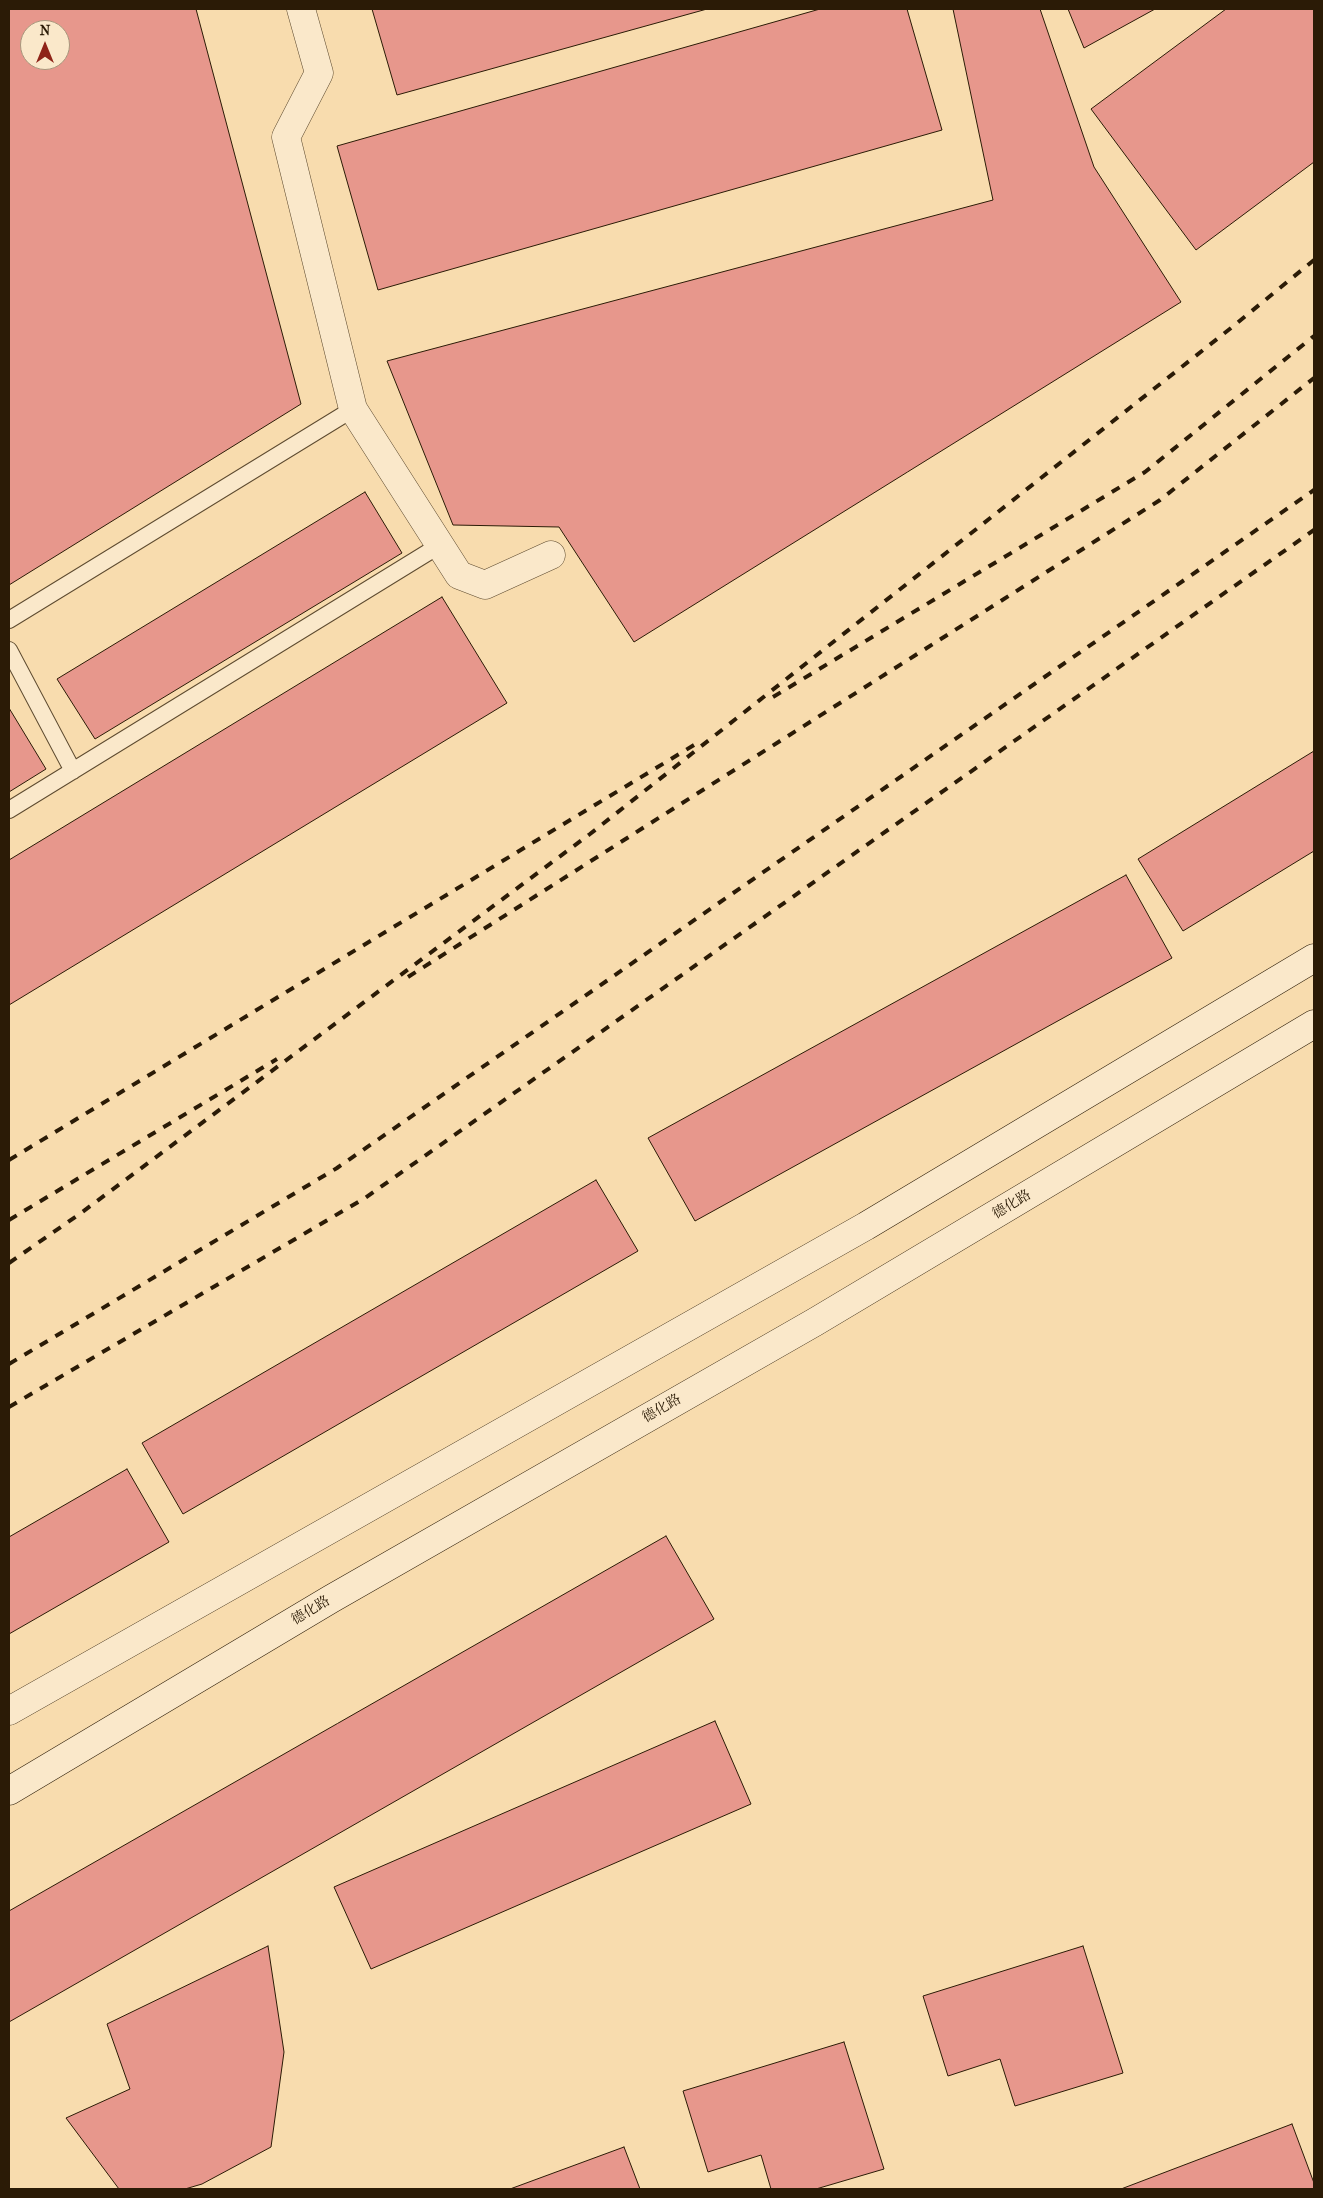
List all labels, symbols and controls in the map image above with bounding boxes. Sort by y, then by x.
north arrow [20,20,70,70]
text: N [40,22,50,39]
street label: 德化路 [990,1187,1034,1223]
street label: 德化路 [640,1391,684,1427]
street label: 德化路 [289,1593,333,1629]

